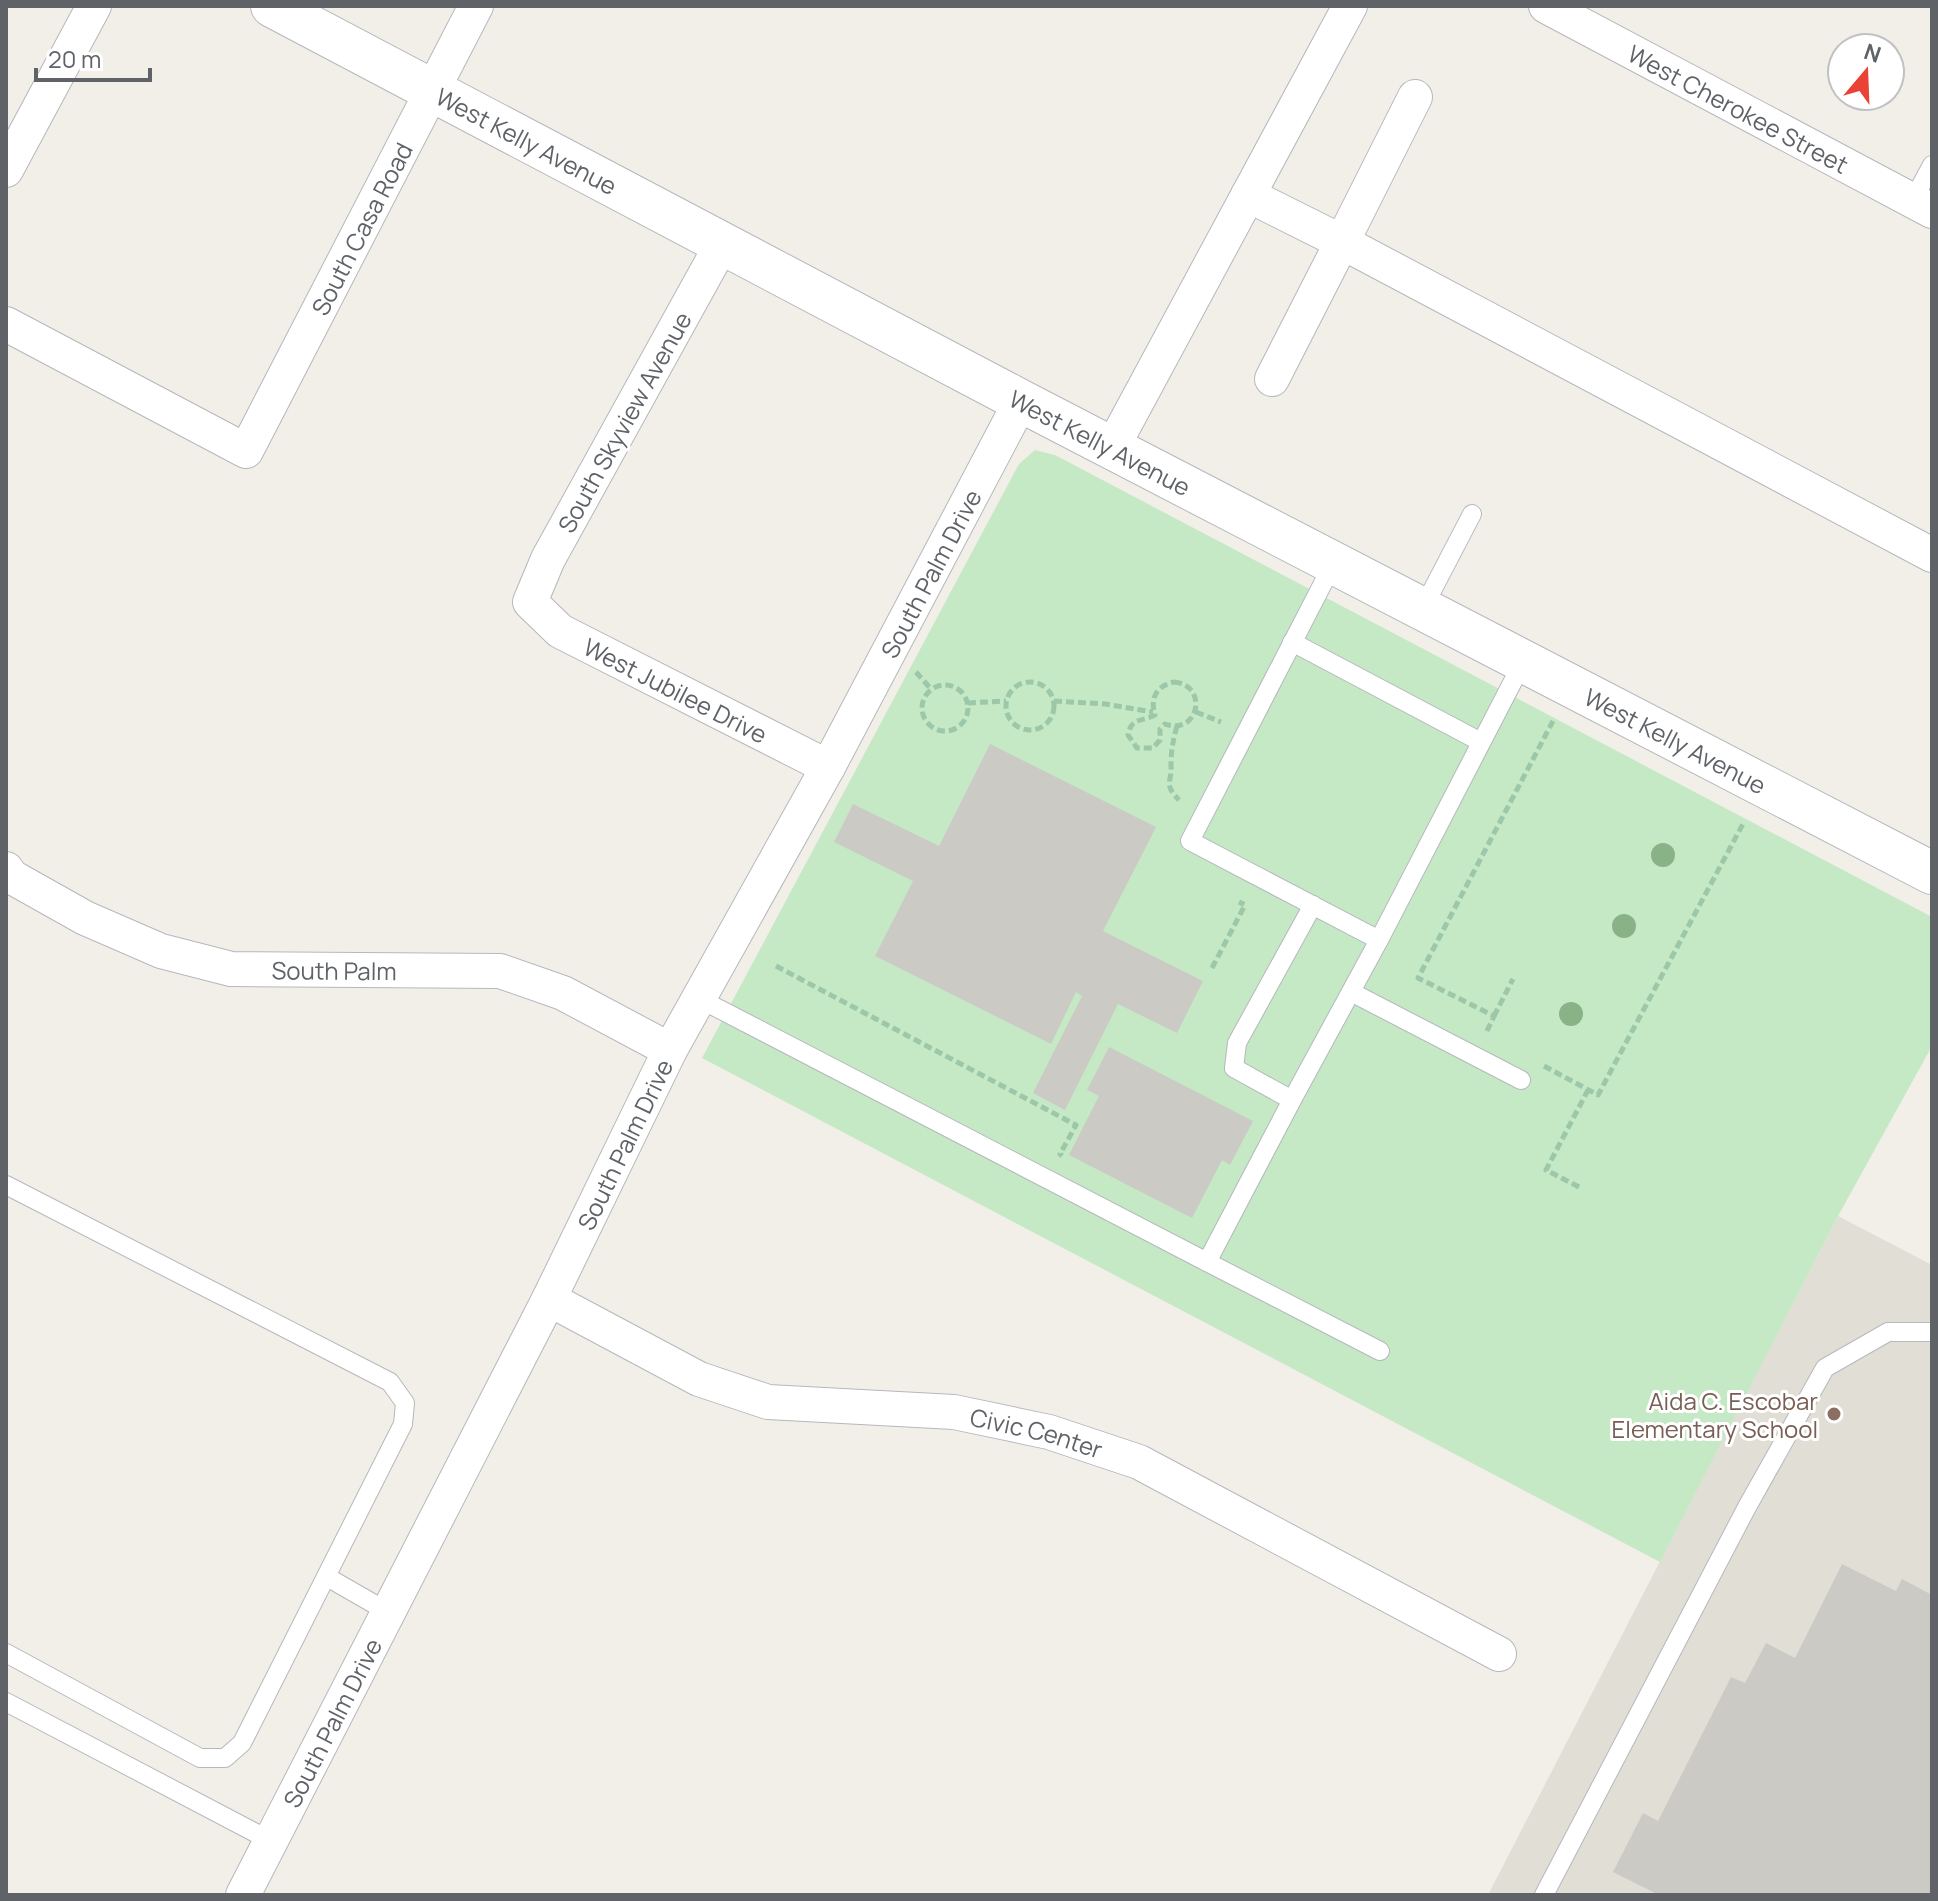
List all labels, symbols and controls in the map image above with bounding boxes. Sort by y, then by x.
scale bar [36,32,150,82]
north arrow [1826,32,1906,112]
street label: West Cherokee Street [1622,36,1855,180]
text: N [1860,36,1885,70]
text: 20 m [48,42,101,75]
street label: West Kelly Avenue [430,79,623,202]
street label: South Casa Road [303,136,419,321]
street label: South Skyview Avenue [549,306,699,538]
street label: West Kelly Avenue [1004,381,1197,503]
street label: South Palm Drive [872,483,988,663]
street label: West Jubilee Drive [578,629,773,750]
street label: West Kelly Avenue [1579,679,1772,801]
street label: South Palm [271,953,397,987]
street label: South Palm Drive [569,1053,680,1235]
place label: Aida C. Escobar Elementary School [1612,1384,1818,1445]
street label: Civic Center [967,1399,1107,1465]
marker: Aida C. Escobar Elementary School [1825,1405,1843,1423]
street label: South Palm Drive [274,1632,389,1813]

